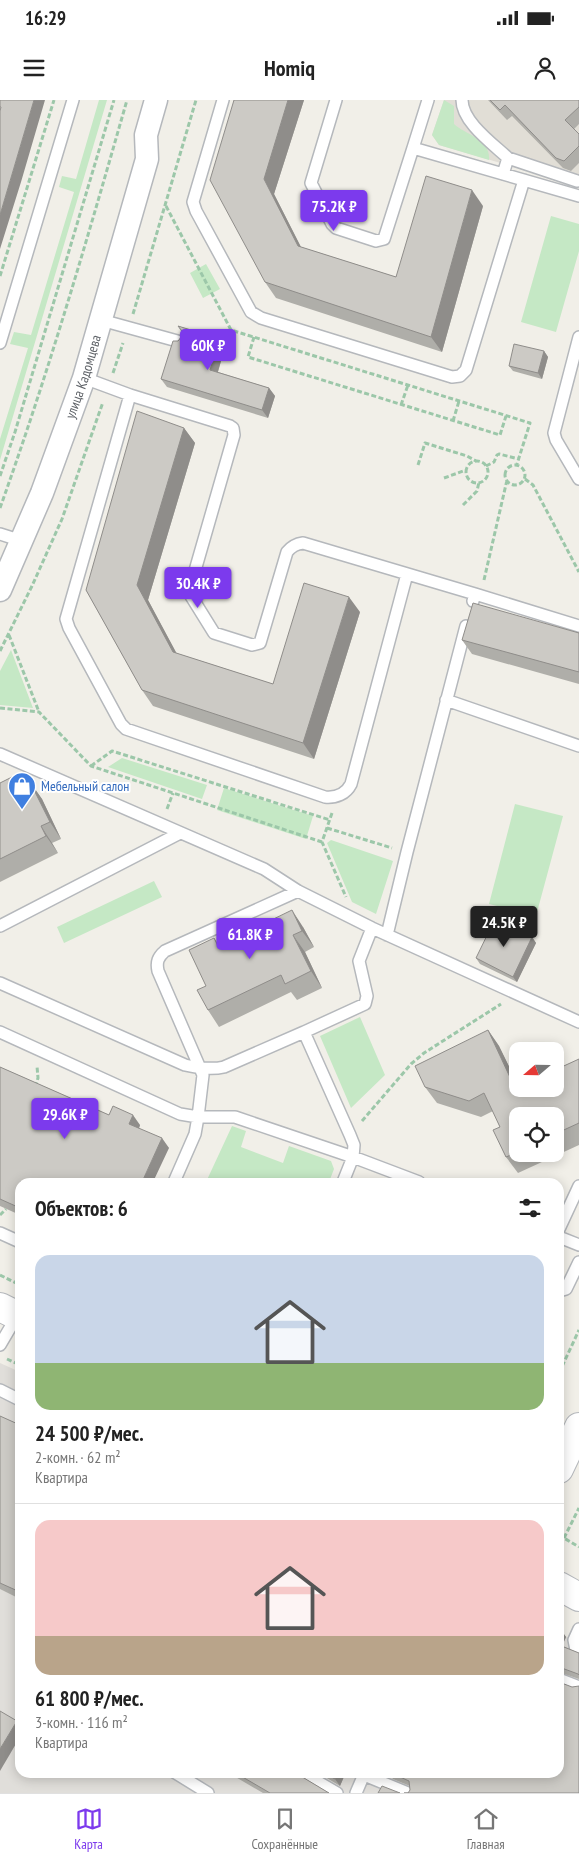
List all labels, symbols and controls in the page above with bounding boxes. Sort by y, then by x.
text: 16:29 [25,6,66,30]
icon: menu [20,54,48,82]
text: Homiq [264,54,315,82]
icon: person [531,54,559,82]
pin: 75.2K ₽ [288,190,380,232]
text: 75.2K ₽ [311,196,357,216]
pin: 60K ₽ [173,328,243,371]
street label: улица Кадомцева [61,333,105,421]
text: 60K ₽ [191,335,225,355]
pin: 30.4K ₽ [152,566,244,609]
text: 30.4K ₽ [175,573,221,593]
shop icon: Мебельный салон [7,771,37,810]
place label: Мебельный салон [41,777,129,795]
pin: 24.5K ₽ [458,906,550,948]
text: 24.5K ₽ [481,912,527,932]
pin: 61.8K ₽ [204,918,296,960]
text: 61.8K ₽ [227,924,273,944]
north arrow [509,1042,564,1098]
map controls [509,1042,564,1162]
pin: 29.6K ₽ [19,1098,111,1140]
text: 29.6K ₽ [42,1104,88,1124]
button: locate [509,1107,564,1162]
icon: filters [516,1194,544,1222]
text: Объектов: 6 [35,1195,128,1222]
icon: home [245,1287,335,1377]
text: 24 500 ₽/мес. [35,1420,144,1447]
text: 2-комн. · 62 m² [35,1447,121,1467]
text: Квартира [35,1467,88,1487]
icon: home [245,1553,335,1643]
text: 61 800 ₽/мес. [35,1685,144,1712]
text: 3-комн. · 116 m² [35,1712,128,1732]
text: Квартира [35,1732,88,1752]
tab: Карта [74,1805,103,1853]
tab: Сохранённые [252,1805,318,1853]
tab: Главная [467,1805,505,1853]

